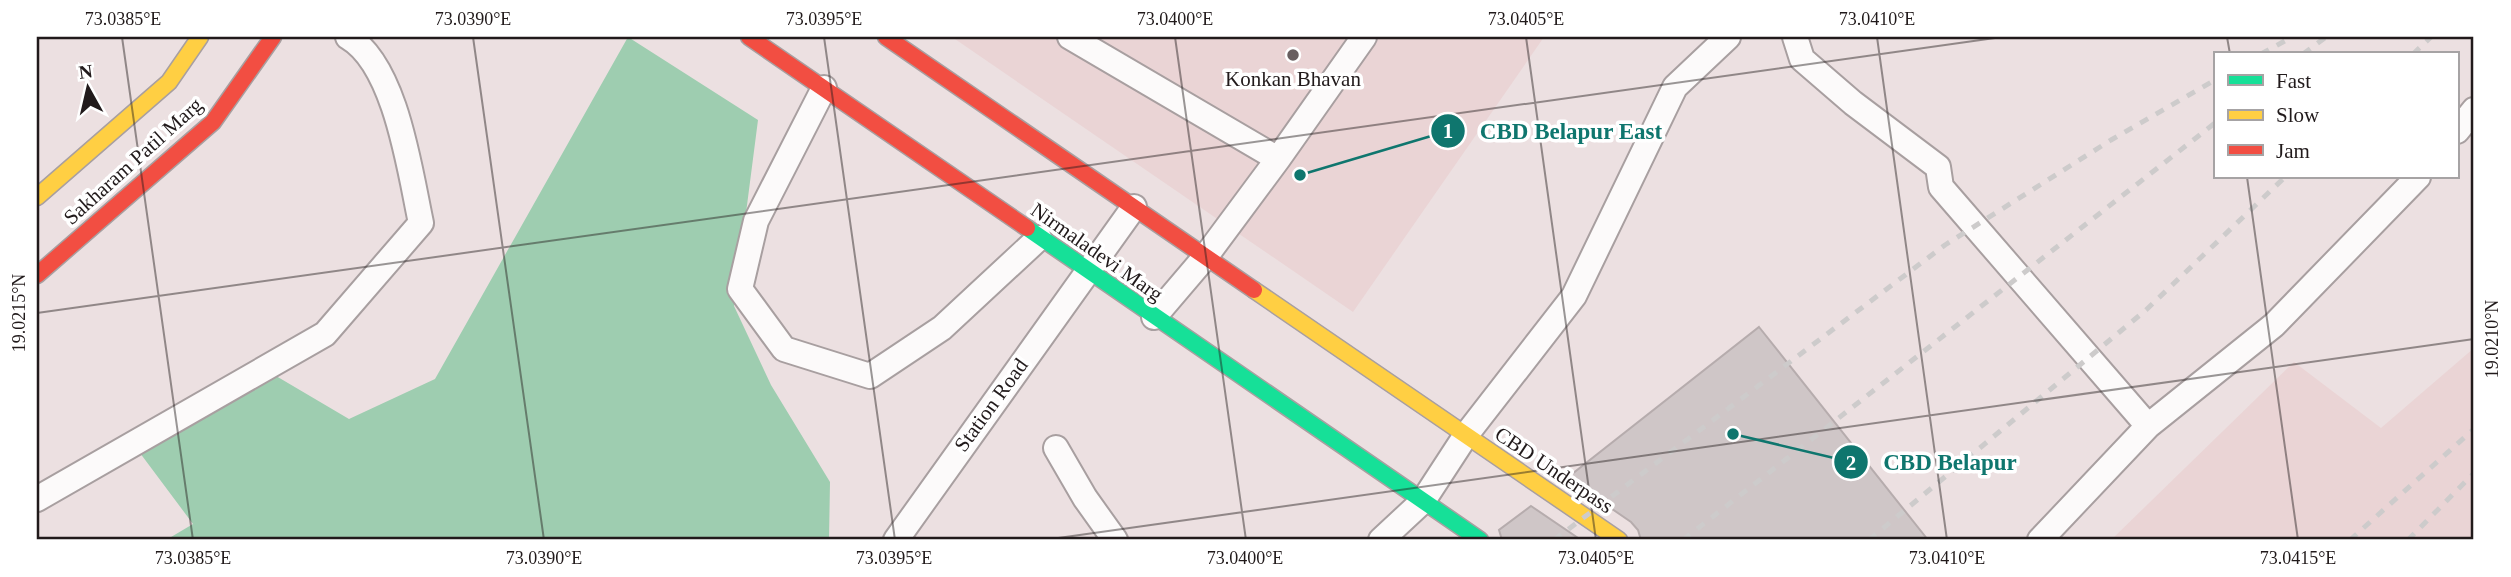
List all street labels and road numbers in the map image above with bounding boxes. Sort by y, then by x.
street label: Sakharam Patil Marg [59,92,208,230]
street label: Nirmaladevi Marg [1026,198,1168,307]
street label: Station Road [949,353,1033,456]
street label: CBD Underpass [1490,422,1618,518]

